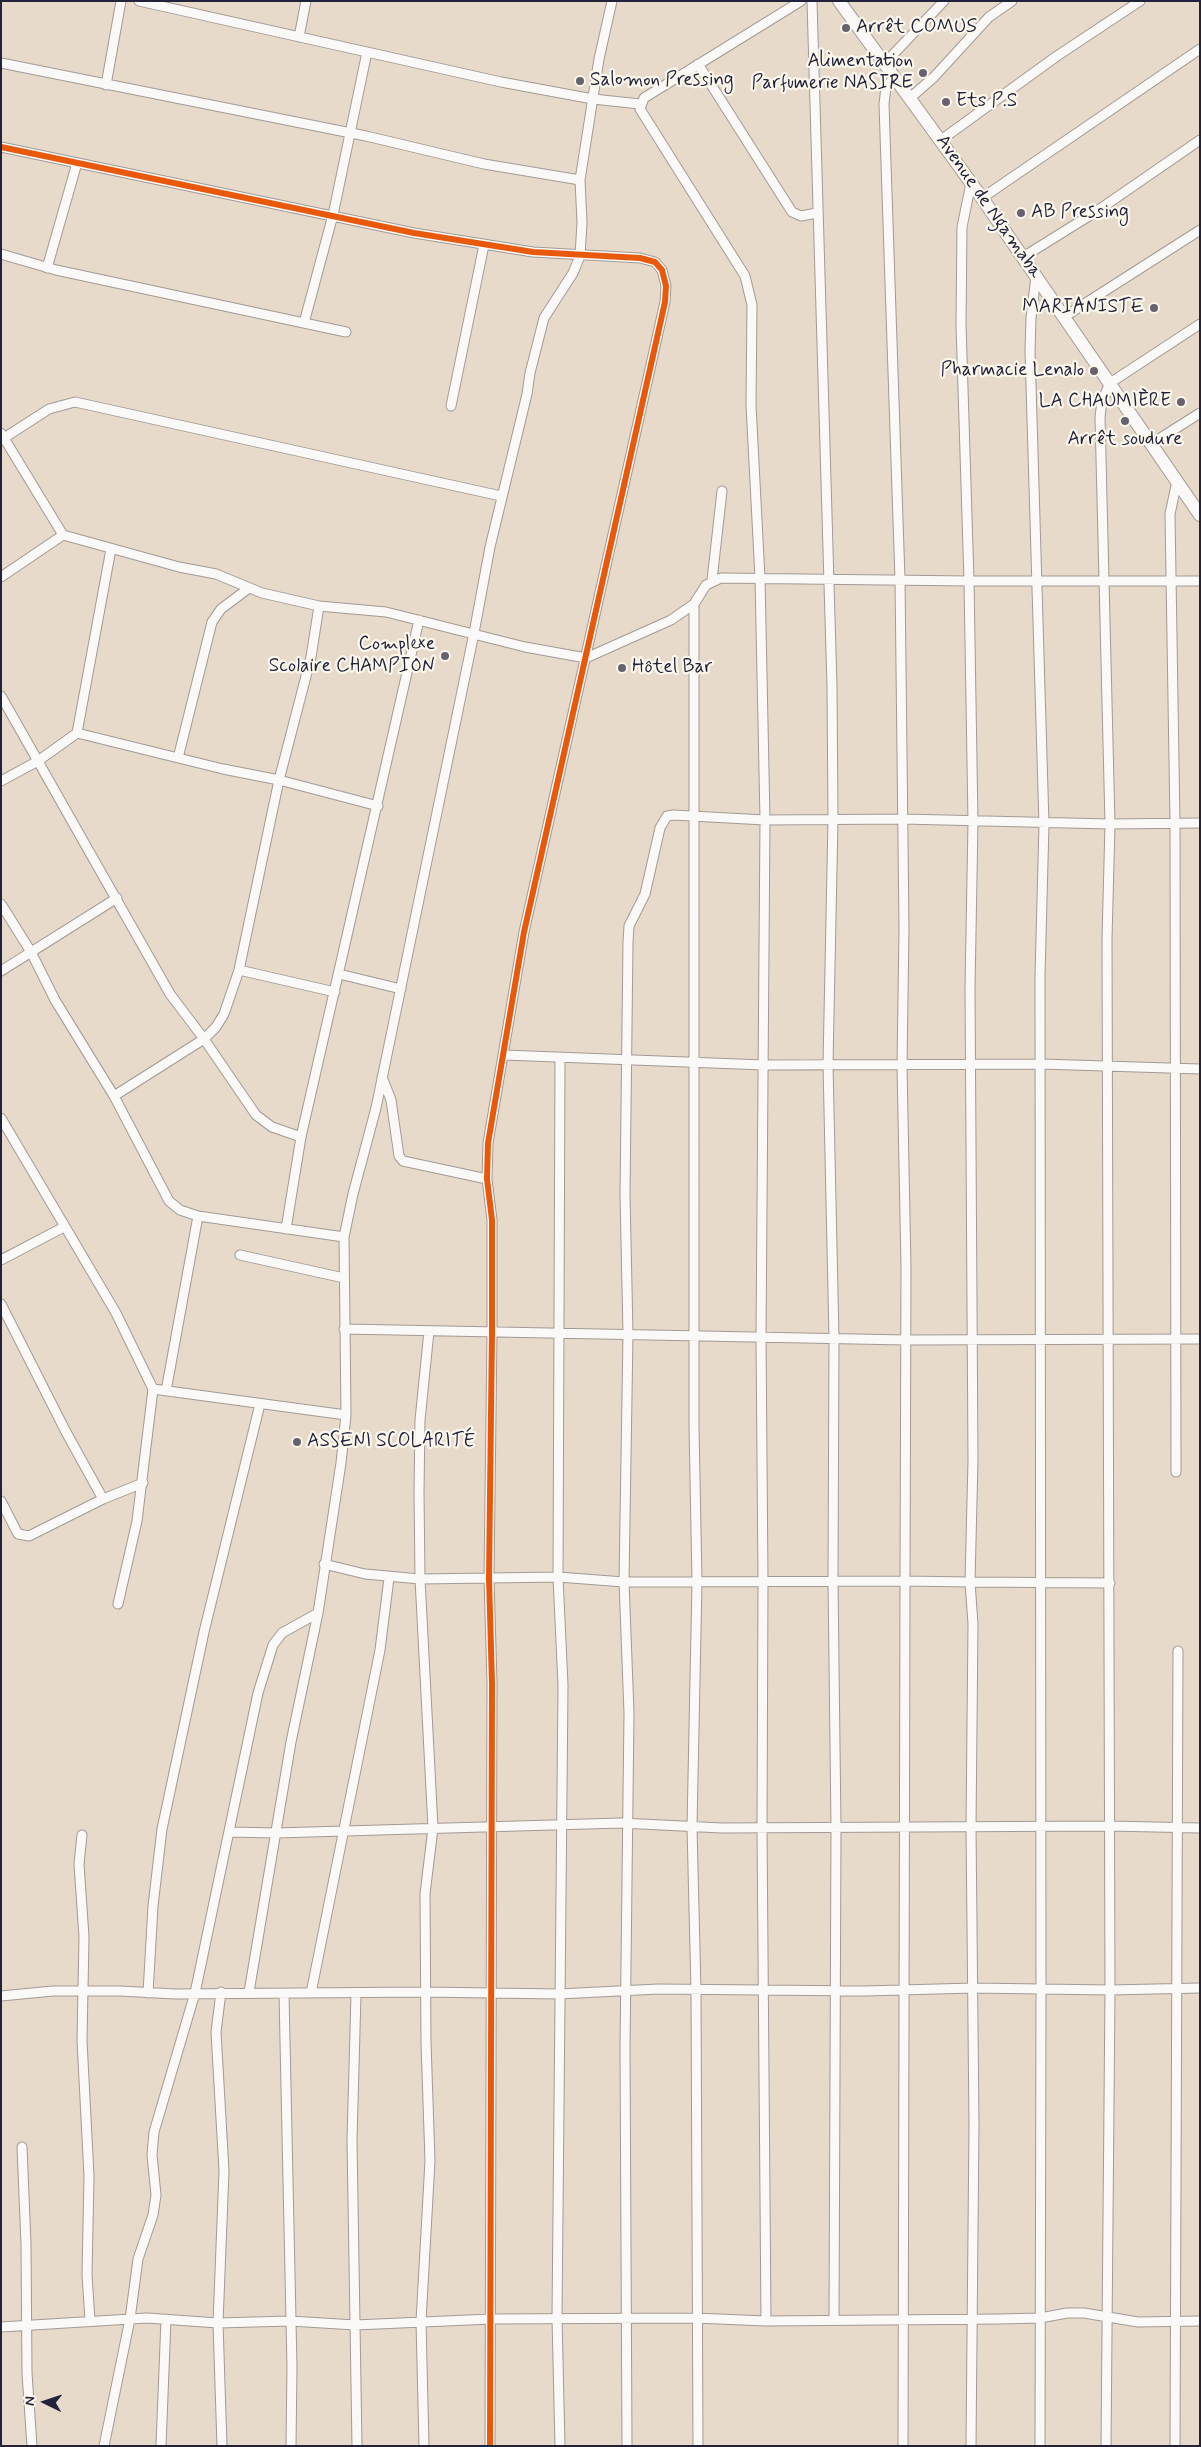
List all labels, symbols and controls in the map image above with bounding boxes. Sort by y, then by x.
place label: Arrêt COMUS [856,17,977,39]
marker: Arrêt COMUS [840,22,852,34]
place label: Alimentation Parfumerie NASIRE [752,51,913,95]
marker: Alimentation Parfumerie NASIRE [917,67,929,79]
place label: Salomon Pressing [590,70,733,92]
marker: Salomon Pressing [574,75,586,87]
place label: Ets P.S [956,91,1017,113]
marker: Ets P.S [940,96,952,108]
street label: Avenue de Ngamaba [930,131,1046,283]
place label: AB Pressing [1031,202,1129,224]
marker: AB Pressing [1015,207,1027,219]
place label: MARIANISTE [1022,297,1144,319]
marker: MARIANISTE [1148,302,1160,314]
place label: Pharmacie Lenalo [940,360,1084,382]
marker: Pharmacie Lenalo [1088,365,1100,377]
place label: LA CHAUMIÈRE [1039,391,1171,413]
marker: LA CHAUMIÈRE [1175,396,1187,408]
marker: Arrêt soudure [1119,415,1131,427]
place label: Arrêt soudure [1068,429,1182,451]
place label: Complexe Scolaire CHAMPION [269,634,435,678]
marker: Complexe Scolaire CHAMPION [439,650,451,662]
place label: Hôtel Bar [632,657,712,679]
marker: Hôtel Bar [616,662,628,674]
place label: ASSENI SCOLARITÉ [307,1431,475,1453]
marker: ASSENI SCOLARITÉ [291,1436,303,1448]
north arrow [20,2377,70,2427]
text: N [21,2396,39,2406]

